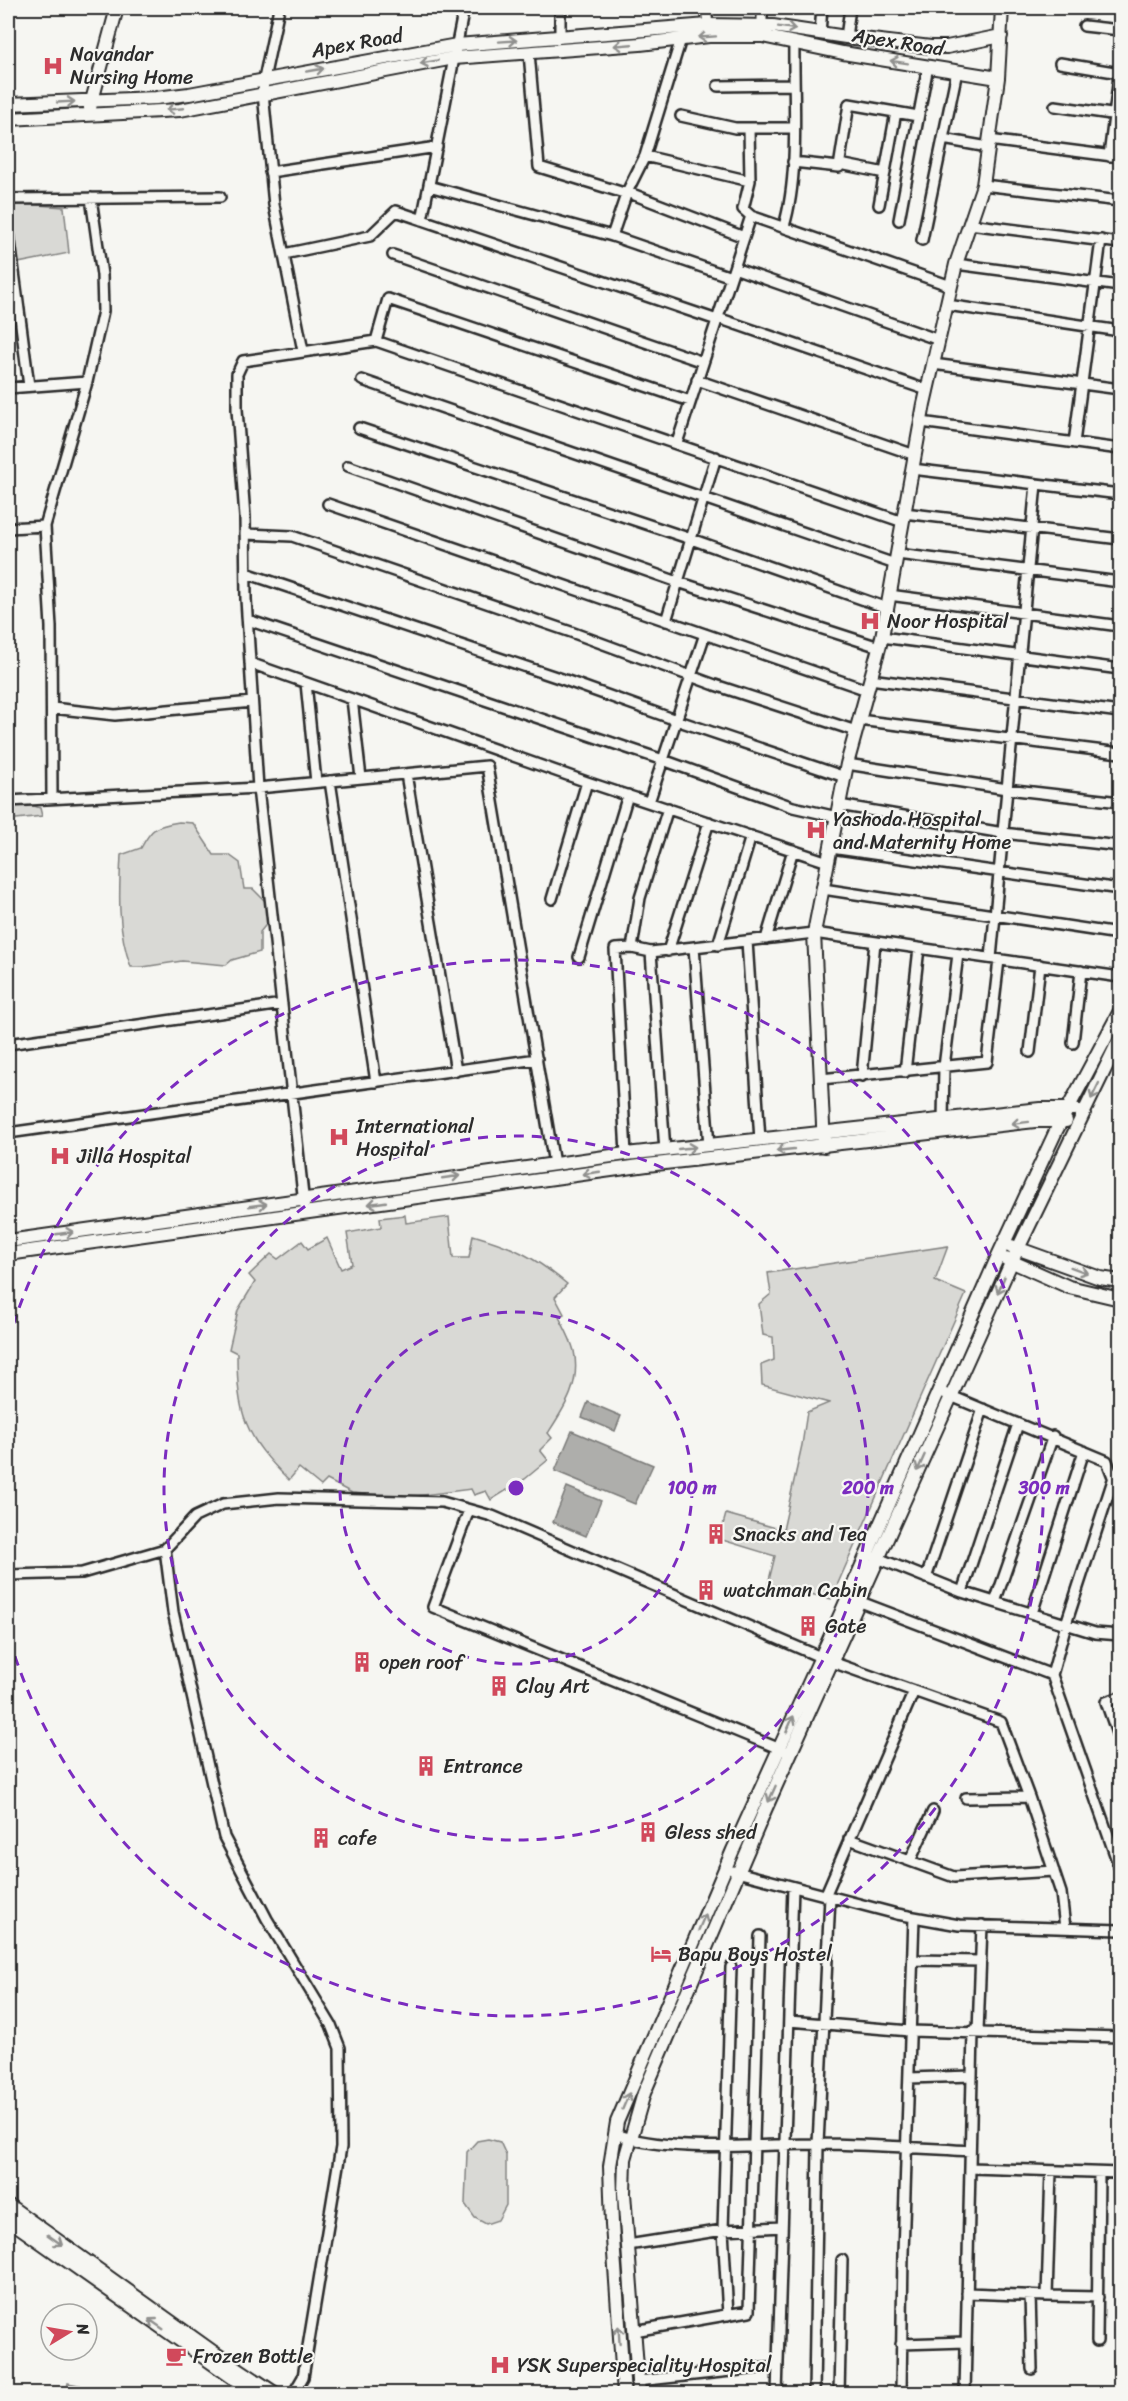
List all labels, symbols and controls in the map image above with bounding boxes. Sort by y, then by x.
street label: Apex Road [849,17,948,67]
street label: Apex Road [308,18,407,68]
one-way arrow [777,22,796,33]
one-way arrow [697,31,717,42]
one-way arrow [497,36,517,47]
place label: Navandar Nursing Home [70,37,193,95]
one-way arrow [614,40,634,51]
hospital icon: Navandar Nursing Home [41,54,65,78]
one-way arrow [890,56,910,67]
one-way arrow [420,57,439,68]
one-way arrow [305,64,324,75]
one-way arrow [55,97,75,108]
one-way arrow [165,104,185,115]
place label: Noor Hospital [887,604,1010,639]
hospital icon: Noor Hospital [858,609,882,633]
place label: Yashoda Hospital and Maternity Home [833,802,1011,860]
hospital icon: Yashoda Hospital and Maternity Home [804,818,828,842]
one-way arrow [1088,1081,1100,1099]
place label: International Hospital [355,1109,475,1167]
one-way arrow [1011,1117,1031,1128]
hospital icon: International Hospital [327,1125,351,1149]
place label: Jilla Hospital [76,1139,192,1174]
one-way arrow [676,1142,696,1153]
hospital icon: Jilla Hospital [48,1144,72,1168]
one-way arrow [776,1145,795,1156]
one-way arrow [582,1167,602,1178]
one-way arrow [441,1172,461,1183]
one-way arrow [368,1197,388,1208]
one-way arrow [248,1200,268,1211]
one-way arrow [55,1228,75,1239]
one-way arrow [1069,1266,1088,1277]
one-way arrow [995,1276,1006,1294]
one-way arrow [915,1453,926,1472]
text: 100 m [668,1472,717,1504]
text: 200 m [841,1472,894,1504]
text: 300 m [1017,1472,1070,1504]
centre of rings [506,1478,526,1498]
place label: Snacks and Tea [733,1517,867,1552]
building icon: Snacks and Tea [704,1522,728,1546]
place label: watchman Cabin [723,1573,868,1608]
building icon: watchman Cabin [694,1578,718,1602]
place label: Gate [825,1609,867,1644]
building icon: Gate [796,1614,820,1638]
place label: open roof [379,1645,466,1680]
building icon: open roof [350,1650,374,1674]
place label: Clay Art [516,1669,590,1704]
building icon: Clay Art [487,1674,511,1698]
one-way arrow [785,1716,796,1734]
place label: Entrance [443,1749,523,1784]
building icon: Entrance [414,1754,438,1778]
one-way arrow [766,1785,778,1803]
place label: Gless shed [665,1815,758,1850]
building icon: Gless shed [636,1820,660,1844]
place label: cafe [338,1821,377,1856]
building icon: cafe [309,1826,333,1850]
one-way arrow [697,1913,709,1931]
place label: Bapu Boys Hostel [678,1937,832,1972]
hotel icon: Bapu Boys Hostel [649,1942,673,1966]
one-way arrow [621,2092,632,2111]
one-way arrow [46,2234,62,2246]
north arrow [39,2302,99,2362]
one-way arrow [148,2318,164,2330]
text: N [68,2320,99,2338]
one-way arrow [614,2326,625,2346]
place label: Frozen Bottle [193,2339,313,2374]
cafe icon: Frozen Bottle [164,2344,188,2368]
place label: YSK Superspeciality Hospital [517,2348,772,2383]
hospital icon: YSK Superspeciality Hospital [488,2353,512,2377]

